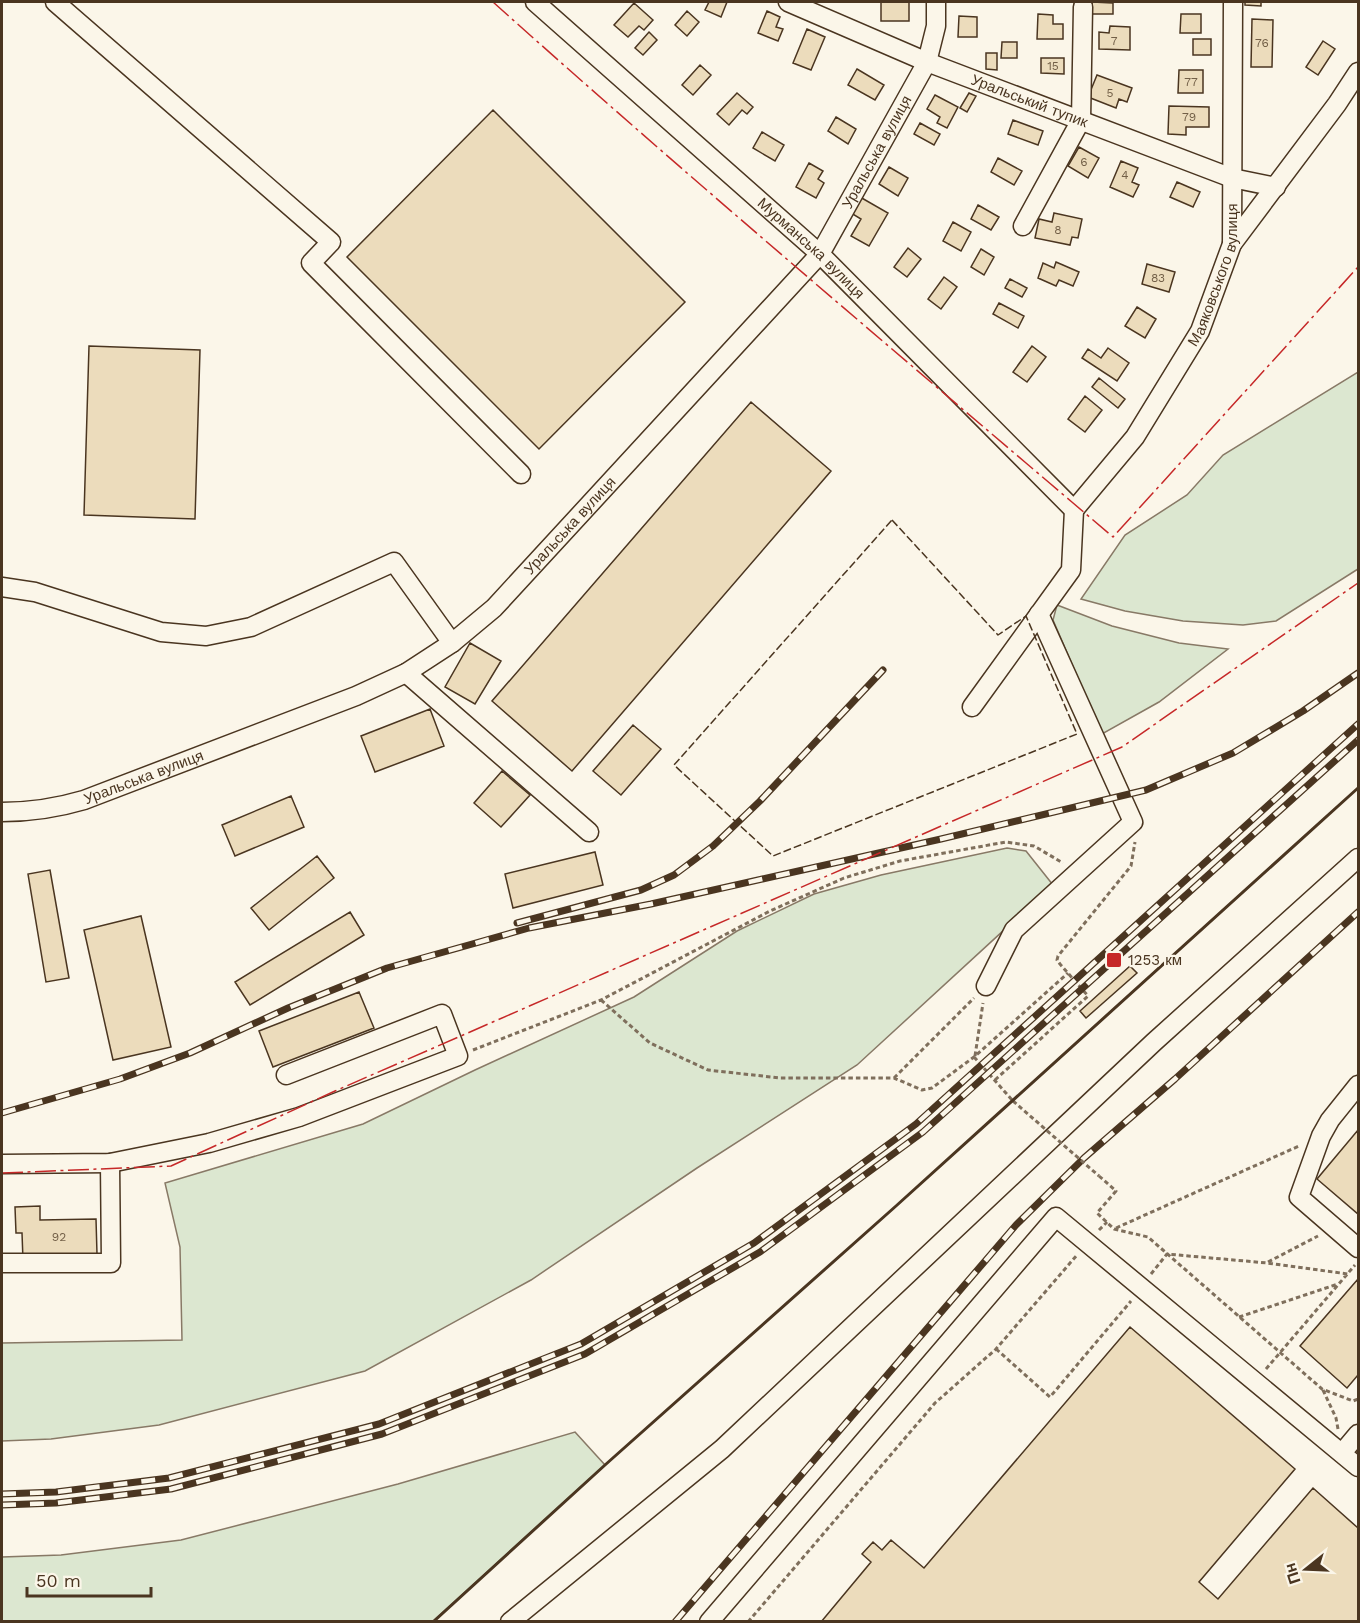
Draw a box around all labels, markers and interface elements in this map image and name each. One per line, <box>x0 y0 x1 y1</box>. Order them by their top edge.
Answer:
house number: 7 <box>1111 34 1118 48</box>
house number: 76 <box>1255 36 1269 50</box>
house number: 15 <box>1047 59 1059 73</box>
street label: Уральський тупик <box>968 71 1091 131</box>
house number: 77 <box>1184 75 1198 89</box>
house number: 5 <box>1107 86 1114 100</box>
street label: Уральська вулиця <box>838 92 916 212</box>
house number: 79 <box>1182 110 1196 124</box>
house number: 6 <box>1080 155 1088 169</box>
house number: 4 <box>1121 168 1129 182</box>
street label: Мурманська вулиця <box>754 194 868 303</box>
street label: Маяковського вулиця <box>1184 203 1241 350</box>
house number: 8 <box>1054 223 1062 237</box>
house number: 83 <box>1151 271 1165 285</box>
street label: Уральська вулиця <box>520 473 619 578</box>
street label: Уральська вулиця <box>81 746 206 808</box>
marker: 1253 км <box>1105 951 1123 969</box>
place label: 1253 км <box>1128 951 1182 969</box>
house number: 92 <box>52 1230 66 1244</box>
north arrow <box>1276 1539 1336 1599</box>
scale bar <box>27 1560 152 1598</box>
text: Пн <box>1280 1560 1305 1586</box>
text: 50 m <box>36 1570 81 1591</box>

